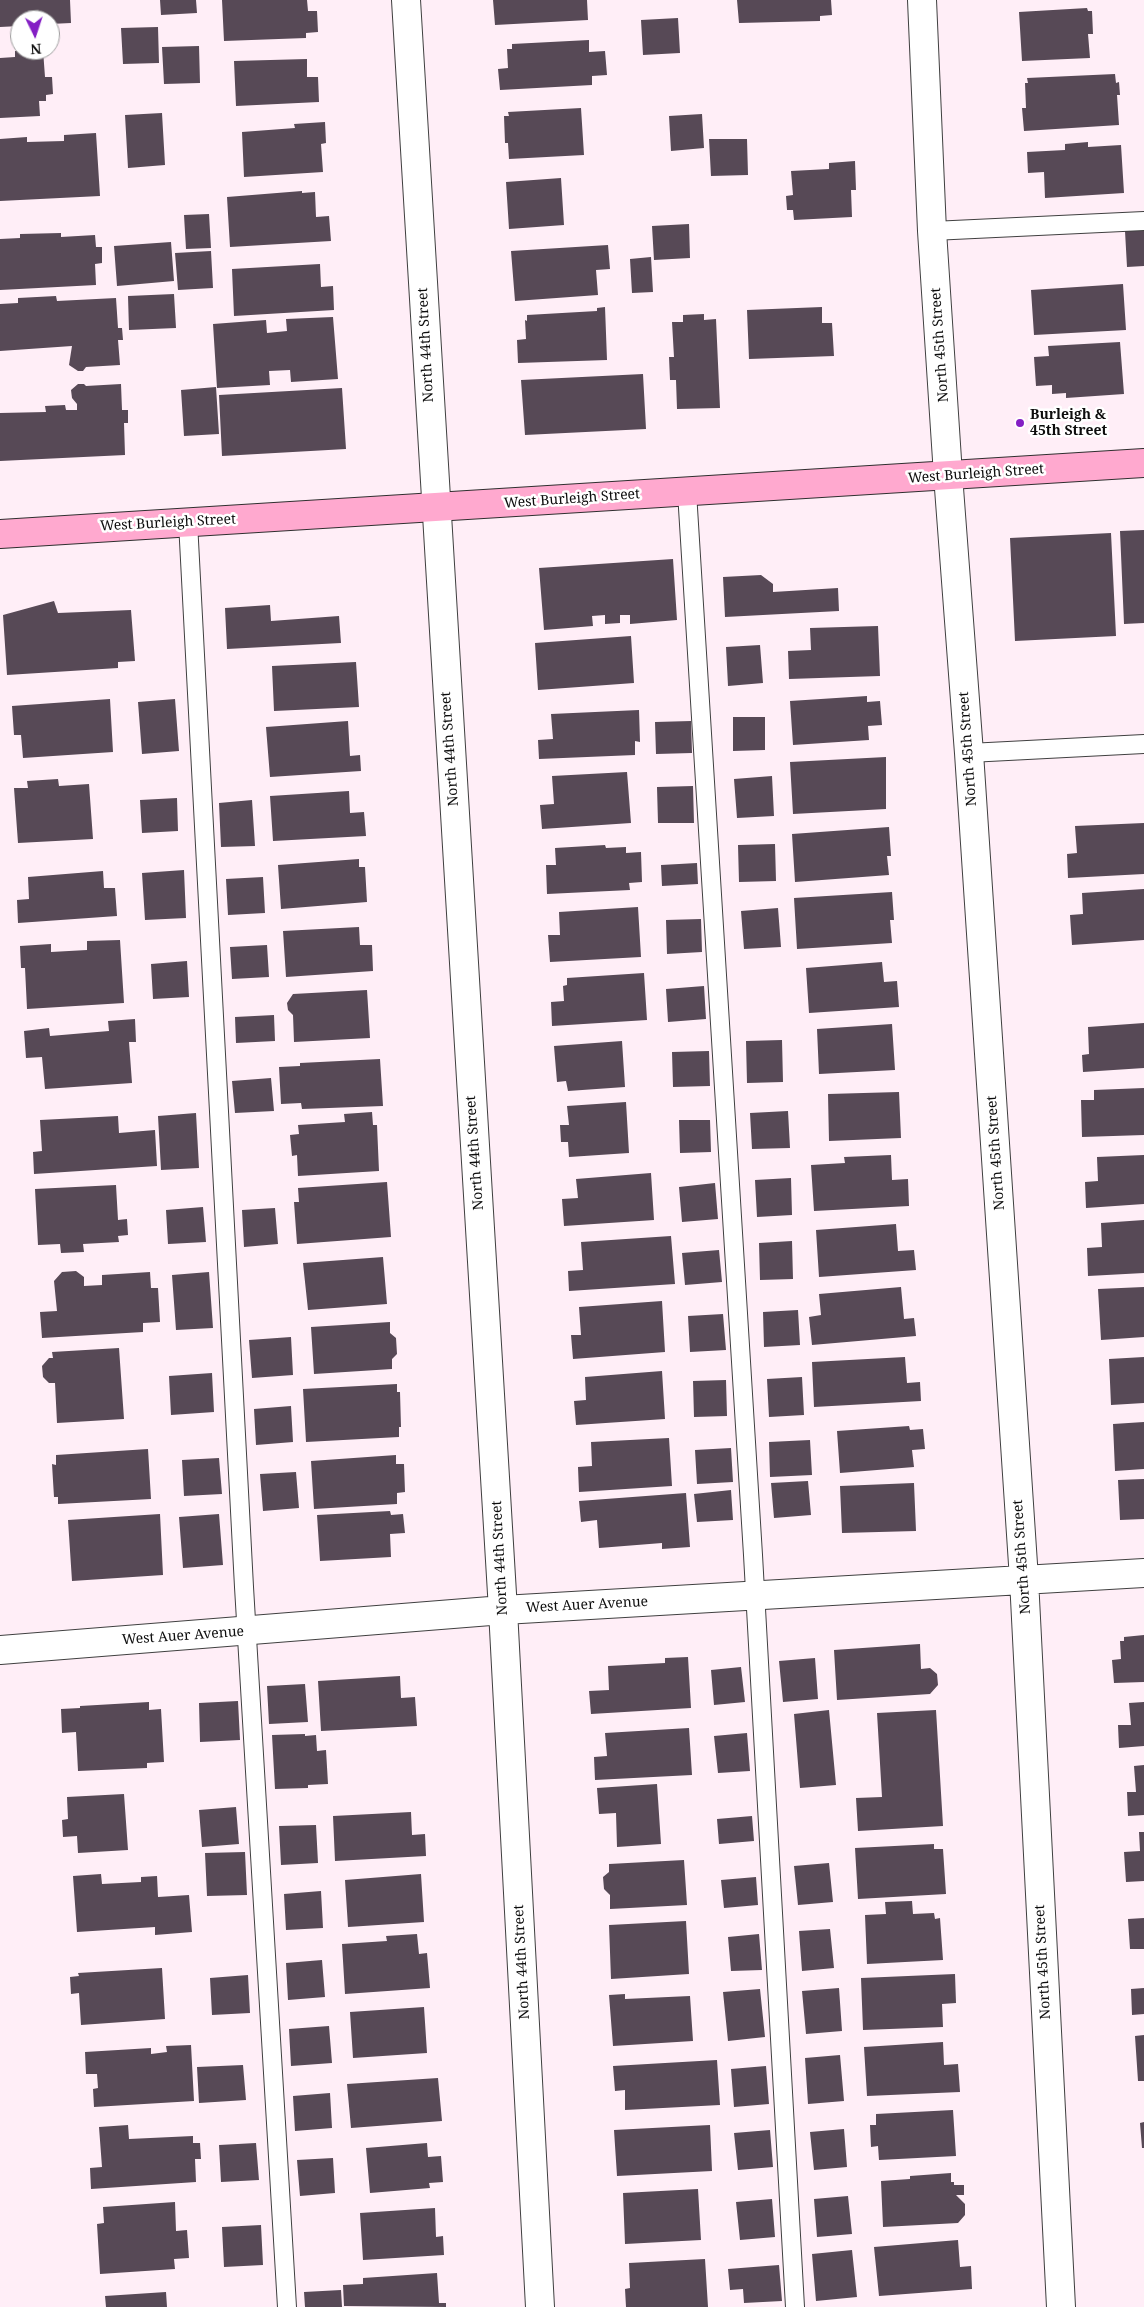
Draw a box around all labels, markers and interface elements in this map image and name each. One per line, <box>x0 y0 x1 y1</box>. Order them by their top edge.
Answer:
north arrow <box>10 10 60 60</box>
text: N <box>30 40 42 59</box>
street label: North 44th Street <box>415 287 437 403</box>
street label: North 45th Street <box>928 287 952 403</box>
place label: Burleigh & 45th Street <box>1030 407 1107 440</box>
marker: Burleigh & 45th Street <box>1014 417 1026 429</box>
street label: West Burleigh Street <box>907 461 1045 487</box>
street label: West Burleigh Street <box>503 486 641 512</box>
street label: West Burleigh Street <box>100 511 236 535</box>
street label: North 44th Street <box>438 691 462 807</box>
street label: North 45th Street <box>956 691 980 807</box>
street label: North 44th Street <box>463 1095 487 1211</box>
street label: North 45th Street <box>984 1095 1008 1211</box>
street label: North 45th Street <box>1010 1499 1034 1615</box>
street label: North 44th Street <box>489 1500 511 1616</box>
street label: West Auer Avenue <box>525 1593 649 1617</box>
street label: West Auer Avenue <box>121 1623 245 1649</box>
street label: North 44th Street <box>511 1904 533 2020</box>
street label: North 45th Street <box>1032 1904 1054 2020</box>

